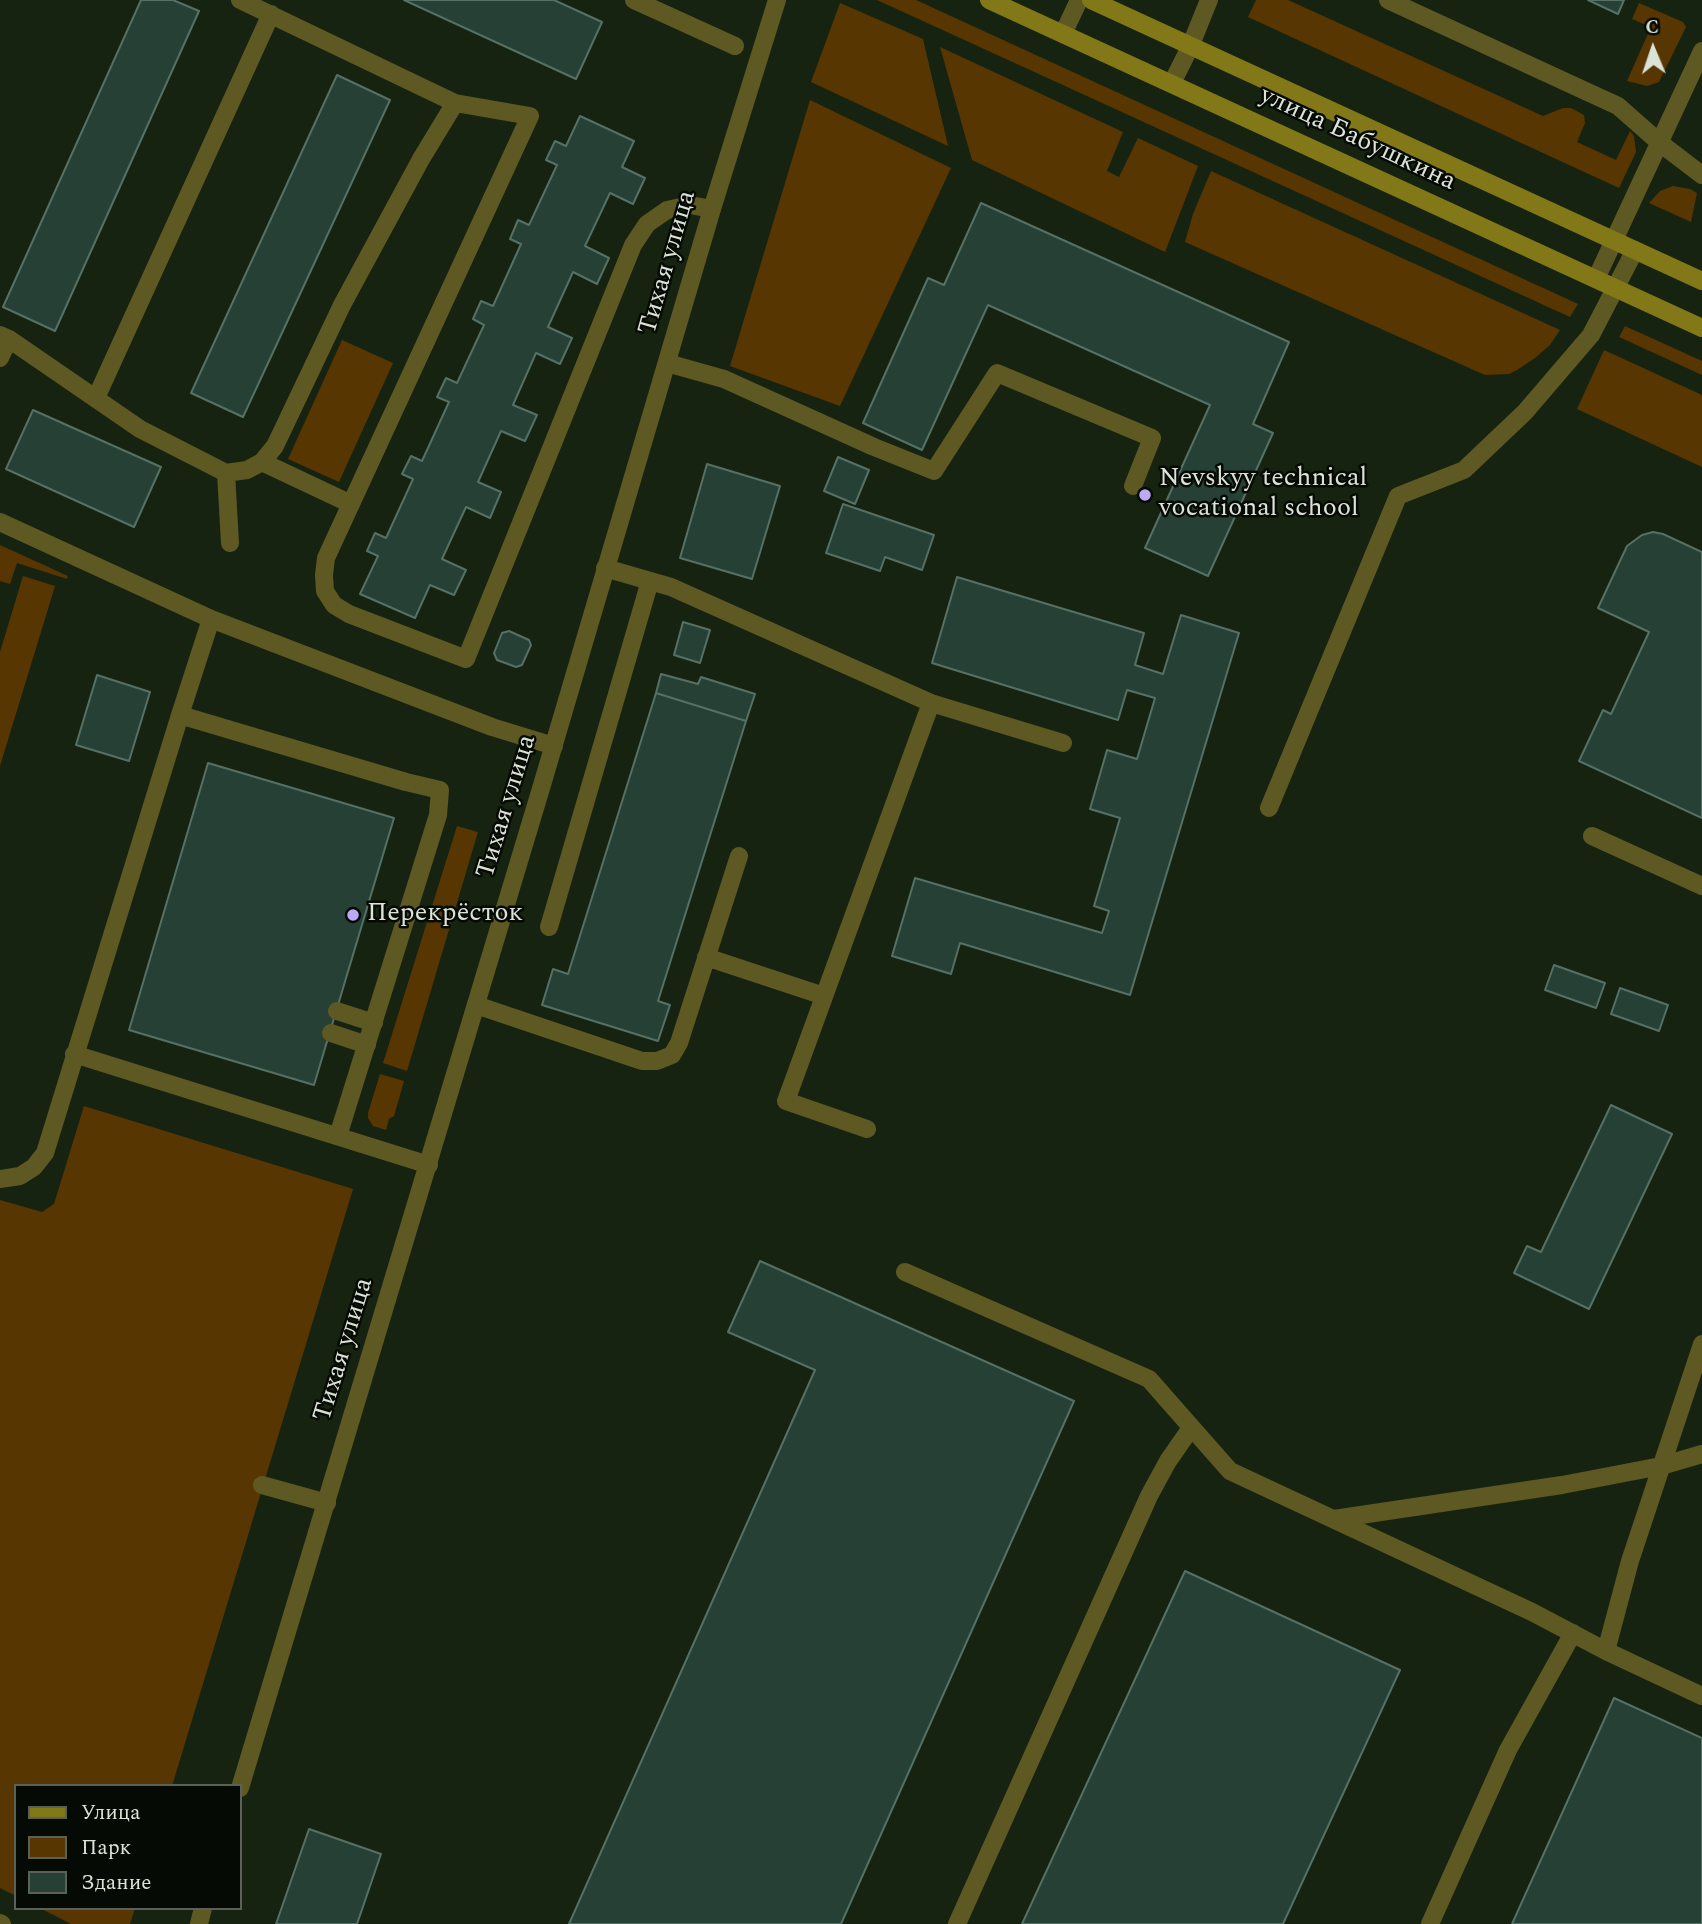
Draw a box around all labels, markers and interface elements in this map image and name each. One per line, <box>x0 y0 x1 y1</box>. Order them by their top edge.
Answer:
text: С <box>1645 13 1660 42</box>
north arrow <box>1618 14 1688 84</box>
street label: улица Бабушкина <box>1254 81 1460 199</box>
street label: Тихая улица <box>634 187 704 339</box>
place label: Nevskyy technical vocational school <box>1159 464 1367 526</box>
marker: Nevskyy technical vocational school <box>1137 487 1153 503</box>
street label: Тихая улица <box>471 731 545 883</box>
place label: Перекрёсток <box>367 899 523 931</box>
marker: Перекрёсток <box>345 907 361 923</box>
street label: Тихая улица <box>308 1274 382 1426</box>
legend <box>14 1784 242 1910</box>
text: Улица <box>81 1797 140 1829</box>
text: Парк <box>81 1832 131 1864</box>
text: Здание <box>81 1867 151 1899</box>

